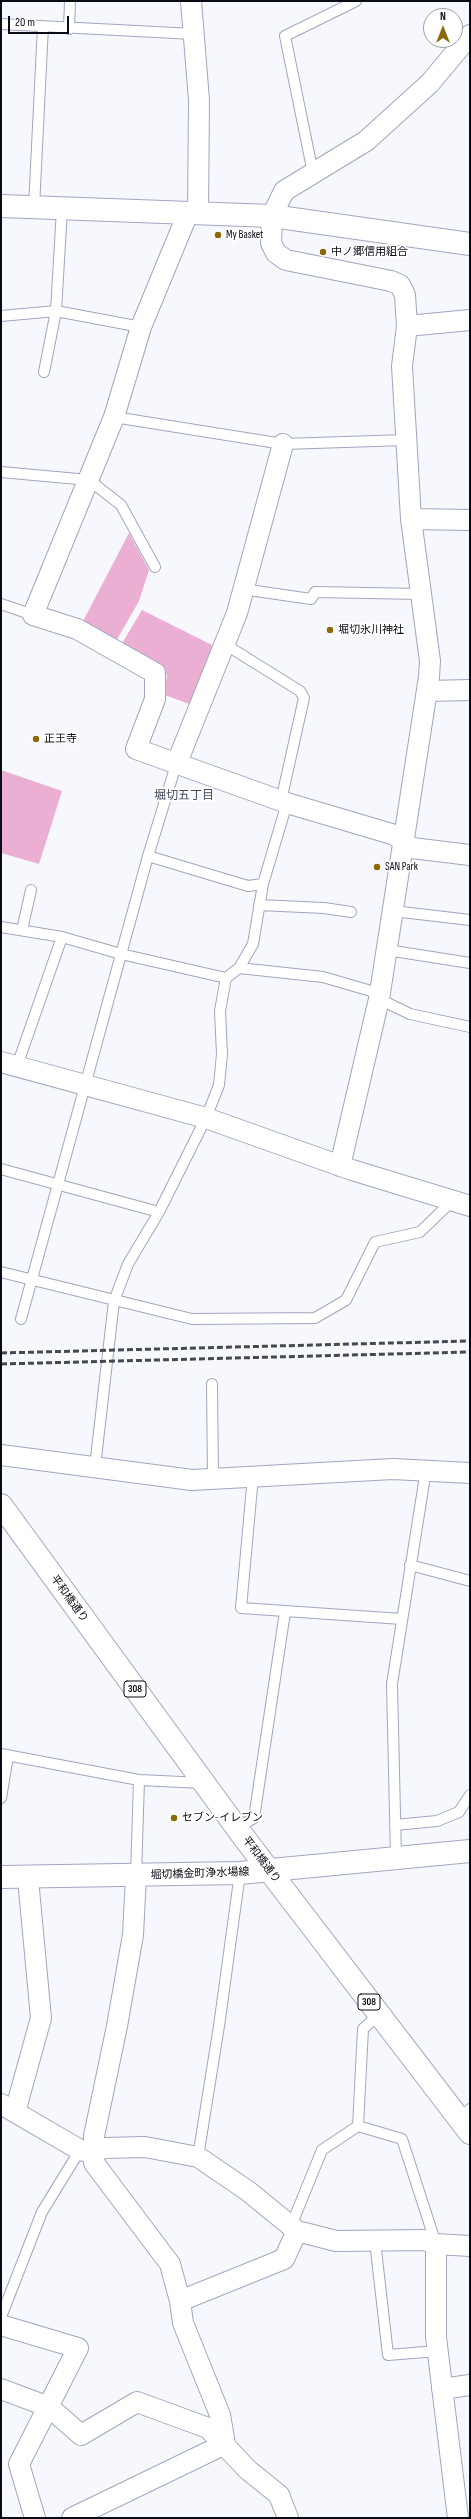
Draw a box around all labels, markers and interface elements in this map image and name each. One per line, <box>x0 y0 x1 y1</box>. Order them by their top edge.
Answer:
scale bar <box>10 8 71 34</box>
north arrow <box>423 8 463 48</box>
text: N <box>440 10 446 23</box>
text: 20 m <box>15 15 35 30</box>
place label: My Basket <box>226 228 263 242</box>
marker: My Basket <box>213 230 223 240</box>
place label: 中ノ郷信用組合 <box>331 245 408 259</box>
marker: 中ノ郷信用組合 <box>318 247 328 257</box>
place label: 堀切氷川神社 <box>338 623 404 637</box>
marker: 堀切氷川神社 <box>325 625 335 635</box>
place label: 正王寺 <box>44 732 77 746</box>
marker: 正王寺 <box>31 734 41 744</box>
district label: 堀切五丁目 <box>154 789 214 803</box>
place label: SAN Park <box>385 860 418 874</box>
marker: SAN Park <box>372 862 382 872</box>
street label: 平和橋通り <box>47 1573 91 1625</box>
road number: 308 <box>124 1681 146 1697</box>
place label: セブン-イレブン <box>182 1811 263 1825</box>
marker: セブン-イレブン <box>169 1813 179 1823</box>
street label: 平和橋通り <box>239 1834 283 1886</box>
street label: 堀切橋金町浄水場線 <box>150 1866 250 1882</box>
road number: 308 <box>358 1994 380 2010</box>

